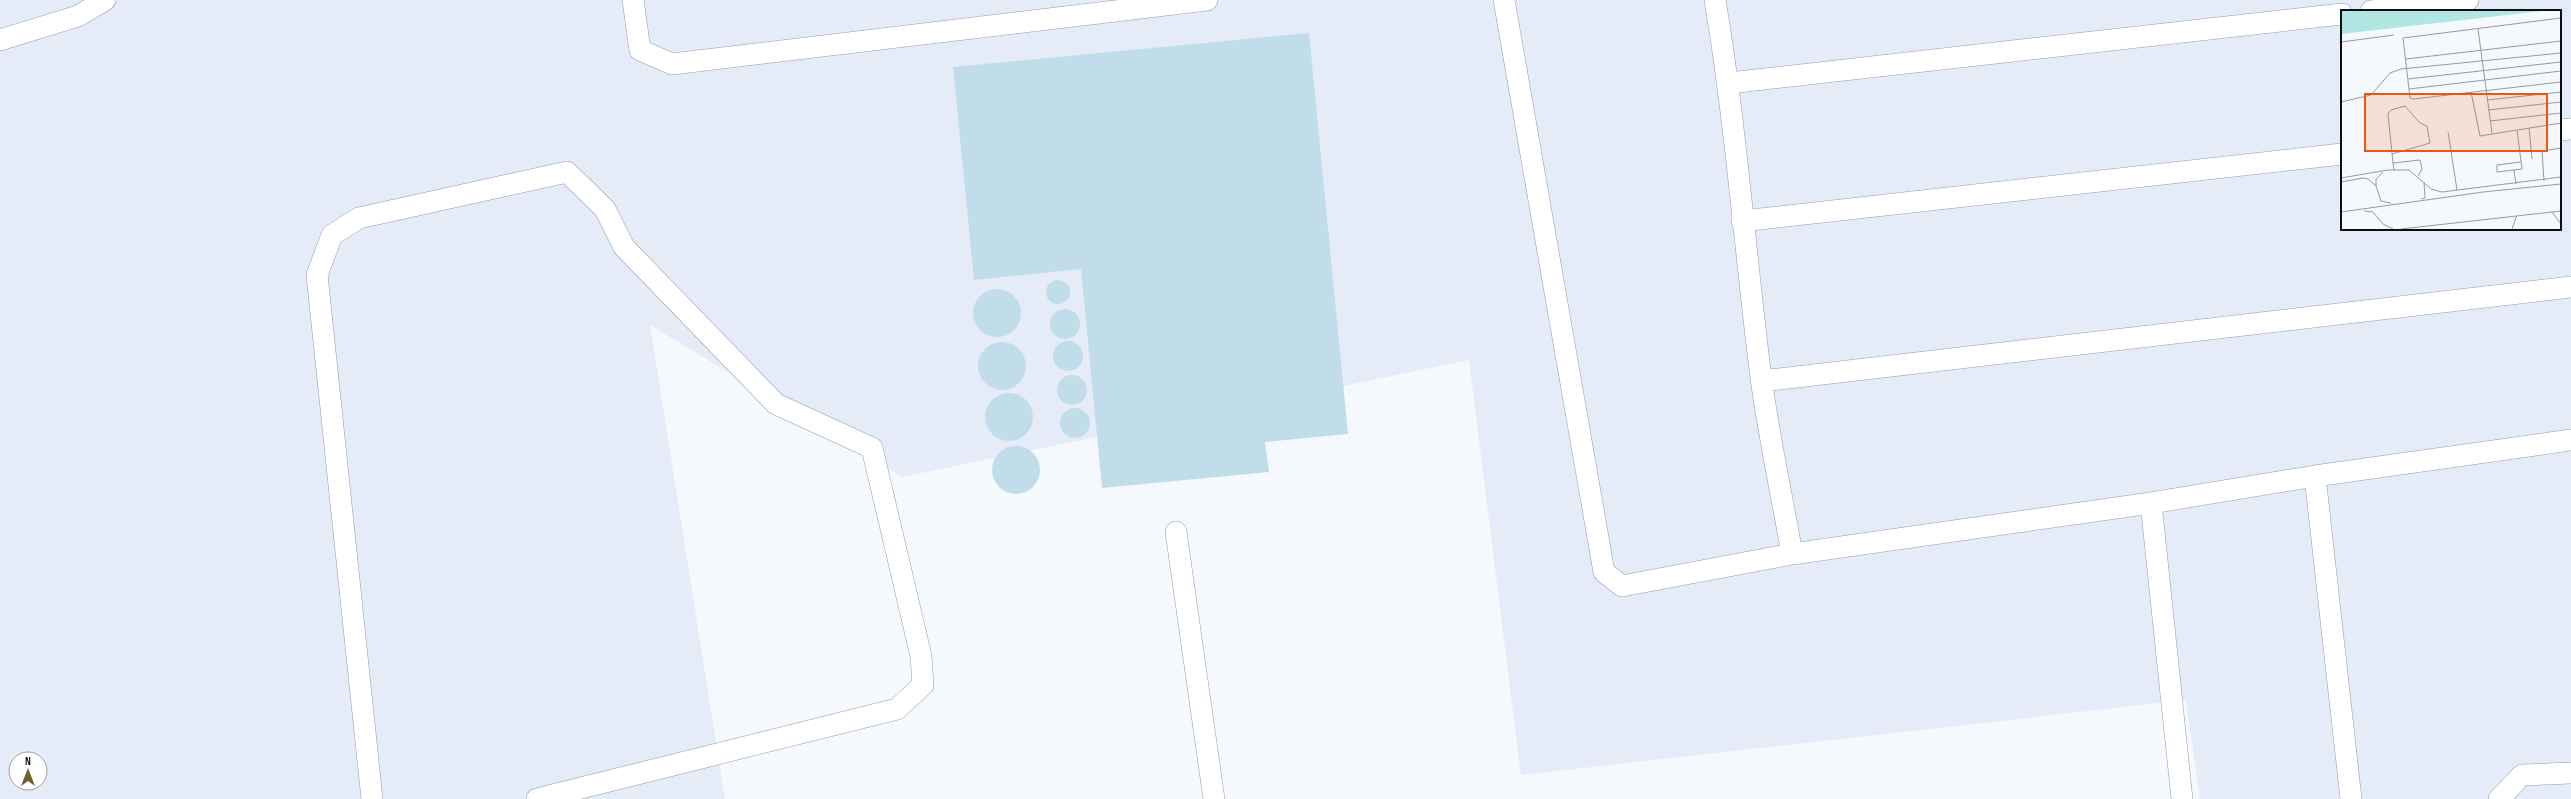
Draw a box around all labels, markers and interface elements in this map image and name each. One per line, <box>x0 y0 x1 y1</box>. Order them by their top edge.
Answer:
inset map <box>2341 10 2561 230</box>
north arrow <box>8 751 48 791</box>
text: N <box>25 755 31 768</box>

